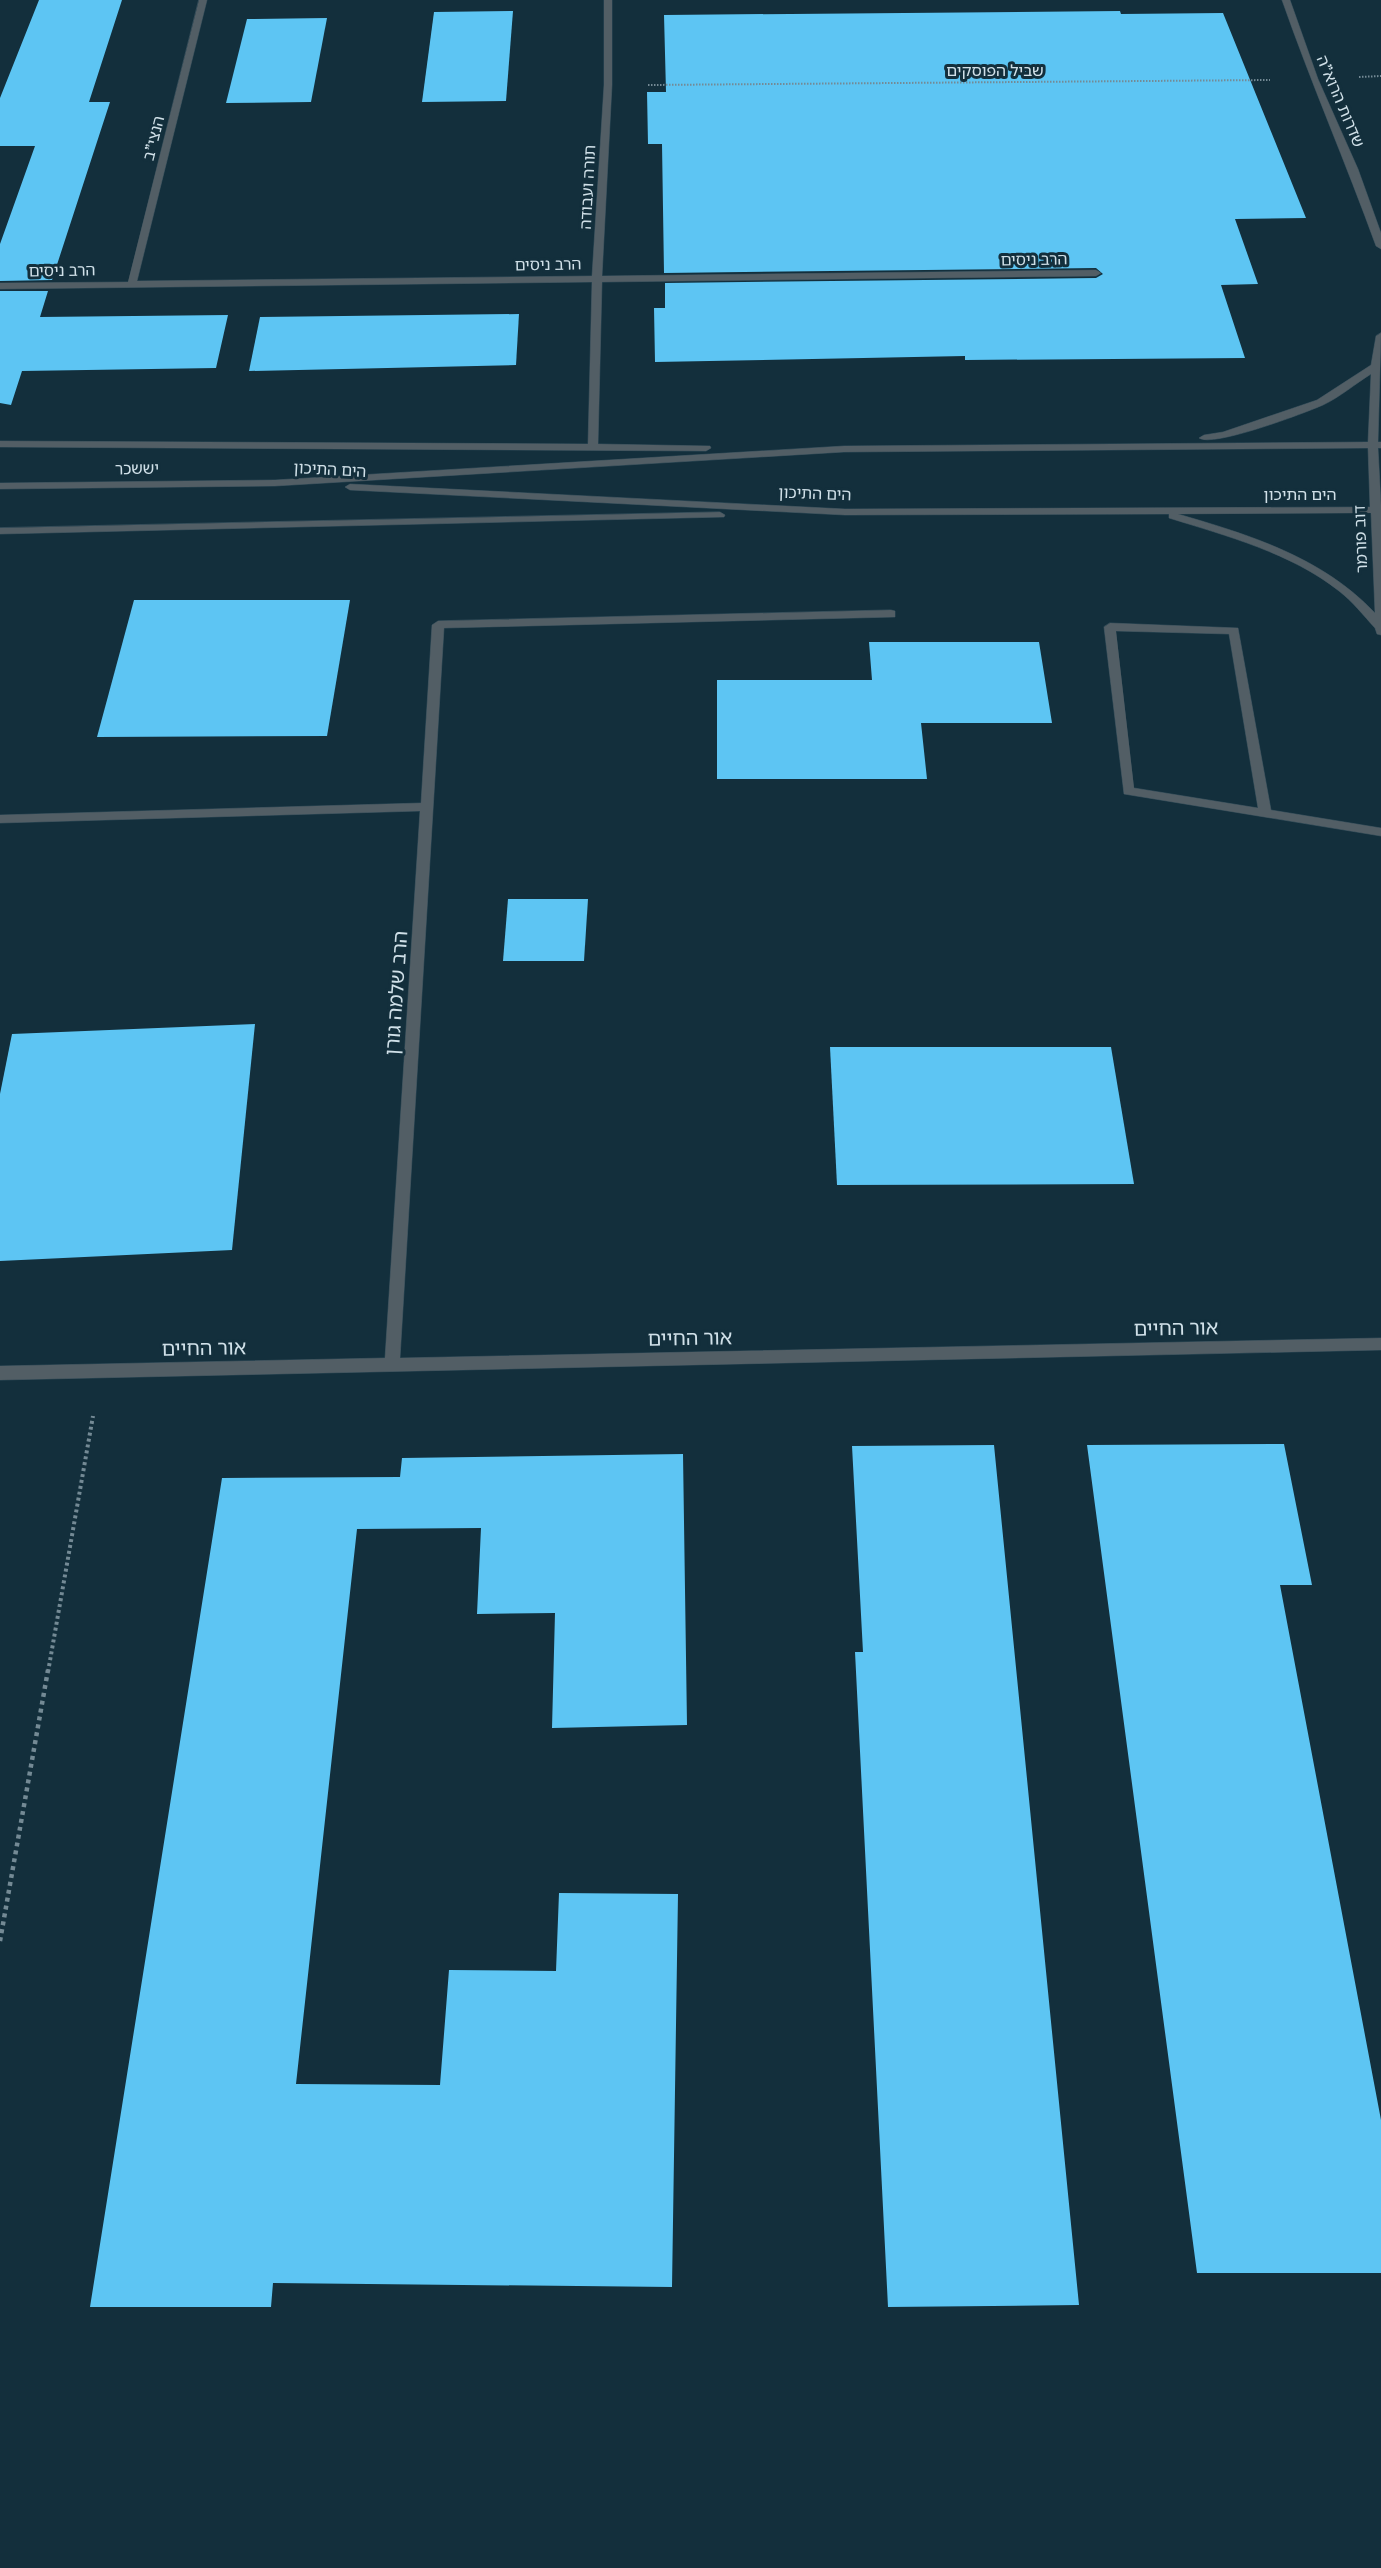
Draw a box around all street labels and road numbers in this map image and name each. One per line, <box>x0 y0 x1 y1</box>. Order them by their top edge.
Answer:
street label: שדרות הרוא"ה <box>1312 52 1369 150</box>
street label: שביל הפוסקים <box>946 60 1044 81</box>
street label: הנצי"ב <box>138 114 169 163</box>
street label: תורה ועבודה <box>575 144 600 230</box>
street label: הרב ניסים <box>1000 248 1068 271</box>
street label: הרב ניסים <box>514 253 582 276</box>
street label: הרב ניסים <box>28 259 96 282</box>
street label: הים התיכון <box>293 457 367 482</box>
street label: יששכר <box>115 458 159 479</box>
street label: הים התיכון <box>778 482 852 505</box>
street label: הים התיכון <box>1263 484 1337 505</box>
street label: דוב פורמר <box>1349 504 1372 573</box>
street label: הרב שלמה גורן <box>379 930 413 1056</box>
street label: אור החיים <box>1133 1314 1219 1342</box>
street label: אור החיים <box>647 1324 733 1352</box>
street label: אור החיים <box>161 1334 247 1362</box>

